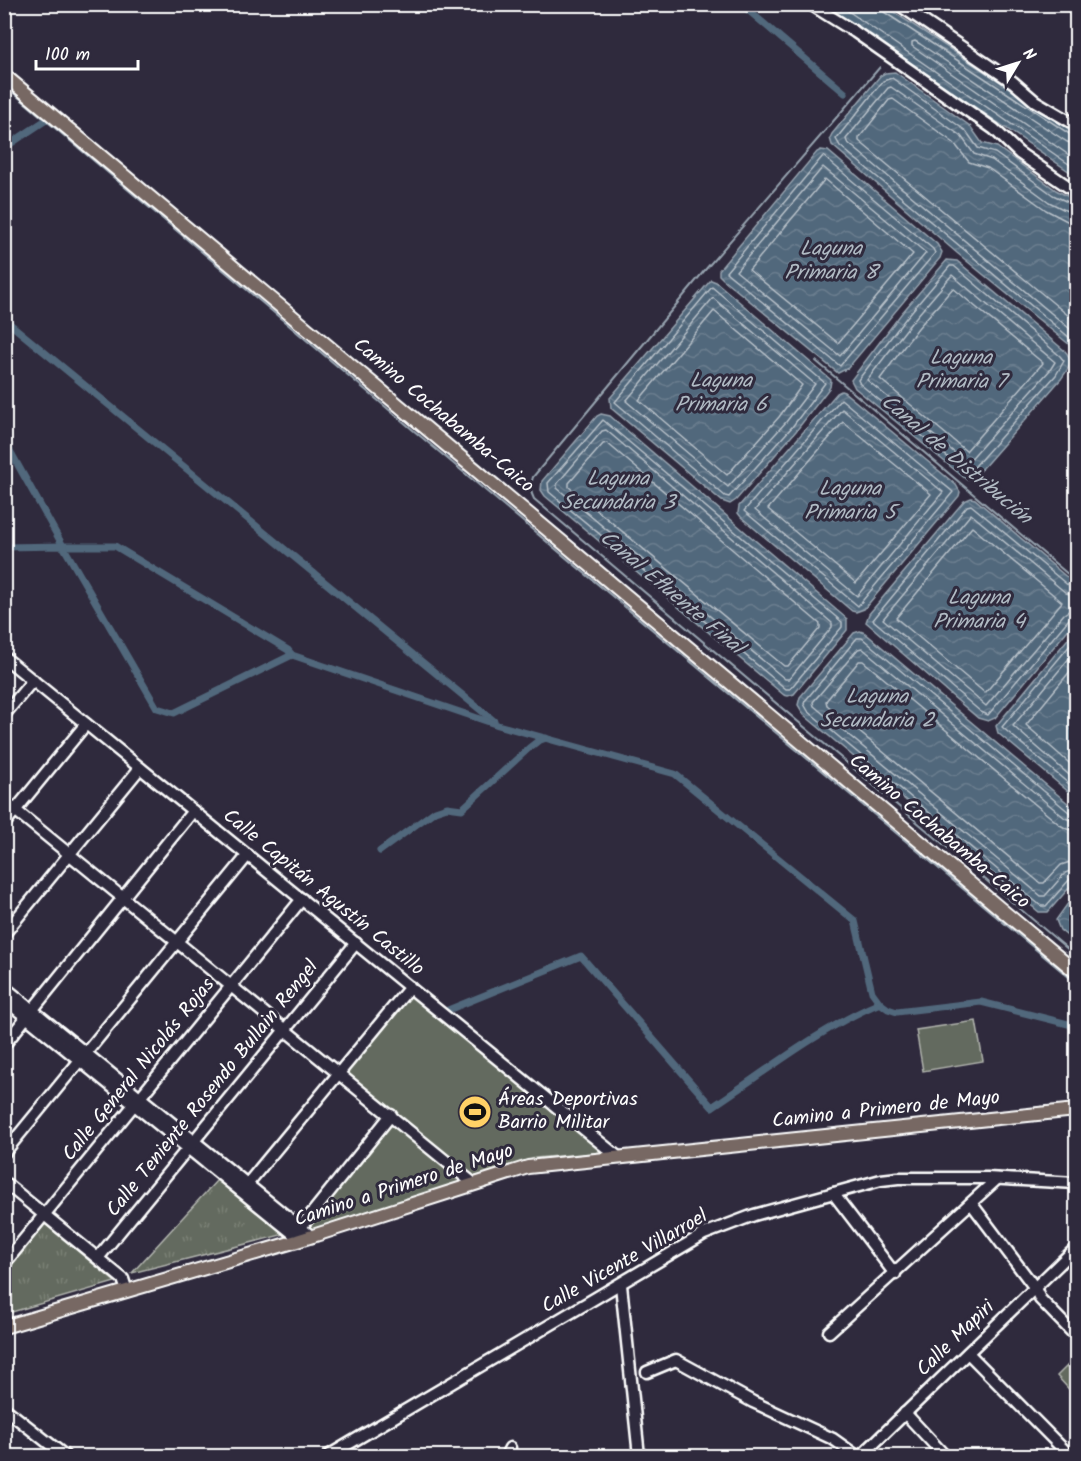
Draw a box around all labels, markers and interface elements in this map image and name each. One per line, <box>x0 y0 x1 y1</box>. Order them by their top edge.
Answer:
scale bar <box>36 33 138 71</box>
north arrow <box>988 33 1048 93</box>
text: 100 m <box>45 41 90 70</box>
text: N <box>1016 43 1042 66</box>
water label: Laguna Primaria 8 <box>785 233 882 290</box>
street label: Camino Cochabamba-Caico <box>345 330 541 502</box>
water label: Laguna Primaria 7 <box>916 342 1010 399</box>
water label: Laguna Primaria 6 <box>675 365 769 422</box>
water label: Canal de Distribución <box>873 387 1040 535</box>
water label: Laguna Secundaria 3 <box>561 463 678 520</box>
water label: Laguna Primaria 5 <box>804 473 901 530</box>
water label: Canal Efluente Final <box>592 523 753 666</box>
water label: Laguna Primaria 4 <box>933 582 1027 639</box>
water label: Laguna Secundaria 2 <box>820 681 936 738</box>
street label: Camino Cochabamba-Caico <box>841 746 1037 918</box>
street label: Calle Capitán Agustín Castillo <box>215 801 431 985</box>
street label: Calle Teniente Rosendo Bullain Rengel <box>99 953 327 1225</box>
street label: Calle General Nicolás Rojas <box>55 971 224 1169</box>
street label: Camino a Primero de Mayo <box>771 1082 1001 1138</box>
place label: Áreas Deportivas Barrio Militar <box>498 1084 638 1139</box>
sports icon: Áreas Deportivas Barrio Militar <box>457 1094 493 1130</box>
street label: Camino a Primero de Mayo <box>290 1135 518 1237</box>
street label: Calle Vicente Villarroel <box>536 1201 714 1323</box>
street label: Calle Mapiri <box>909 1292 1004 1385</box>

